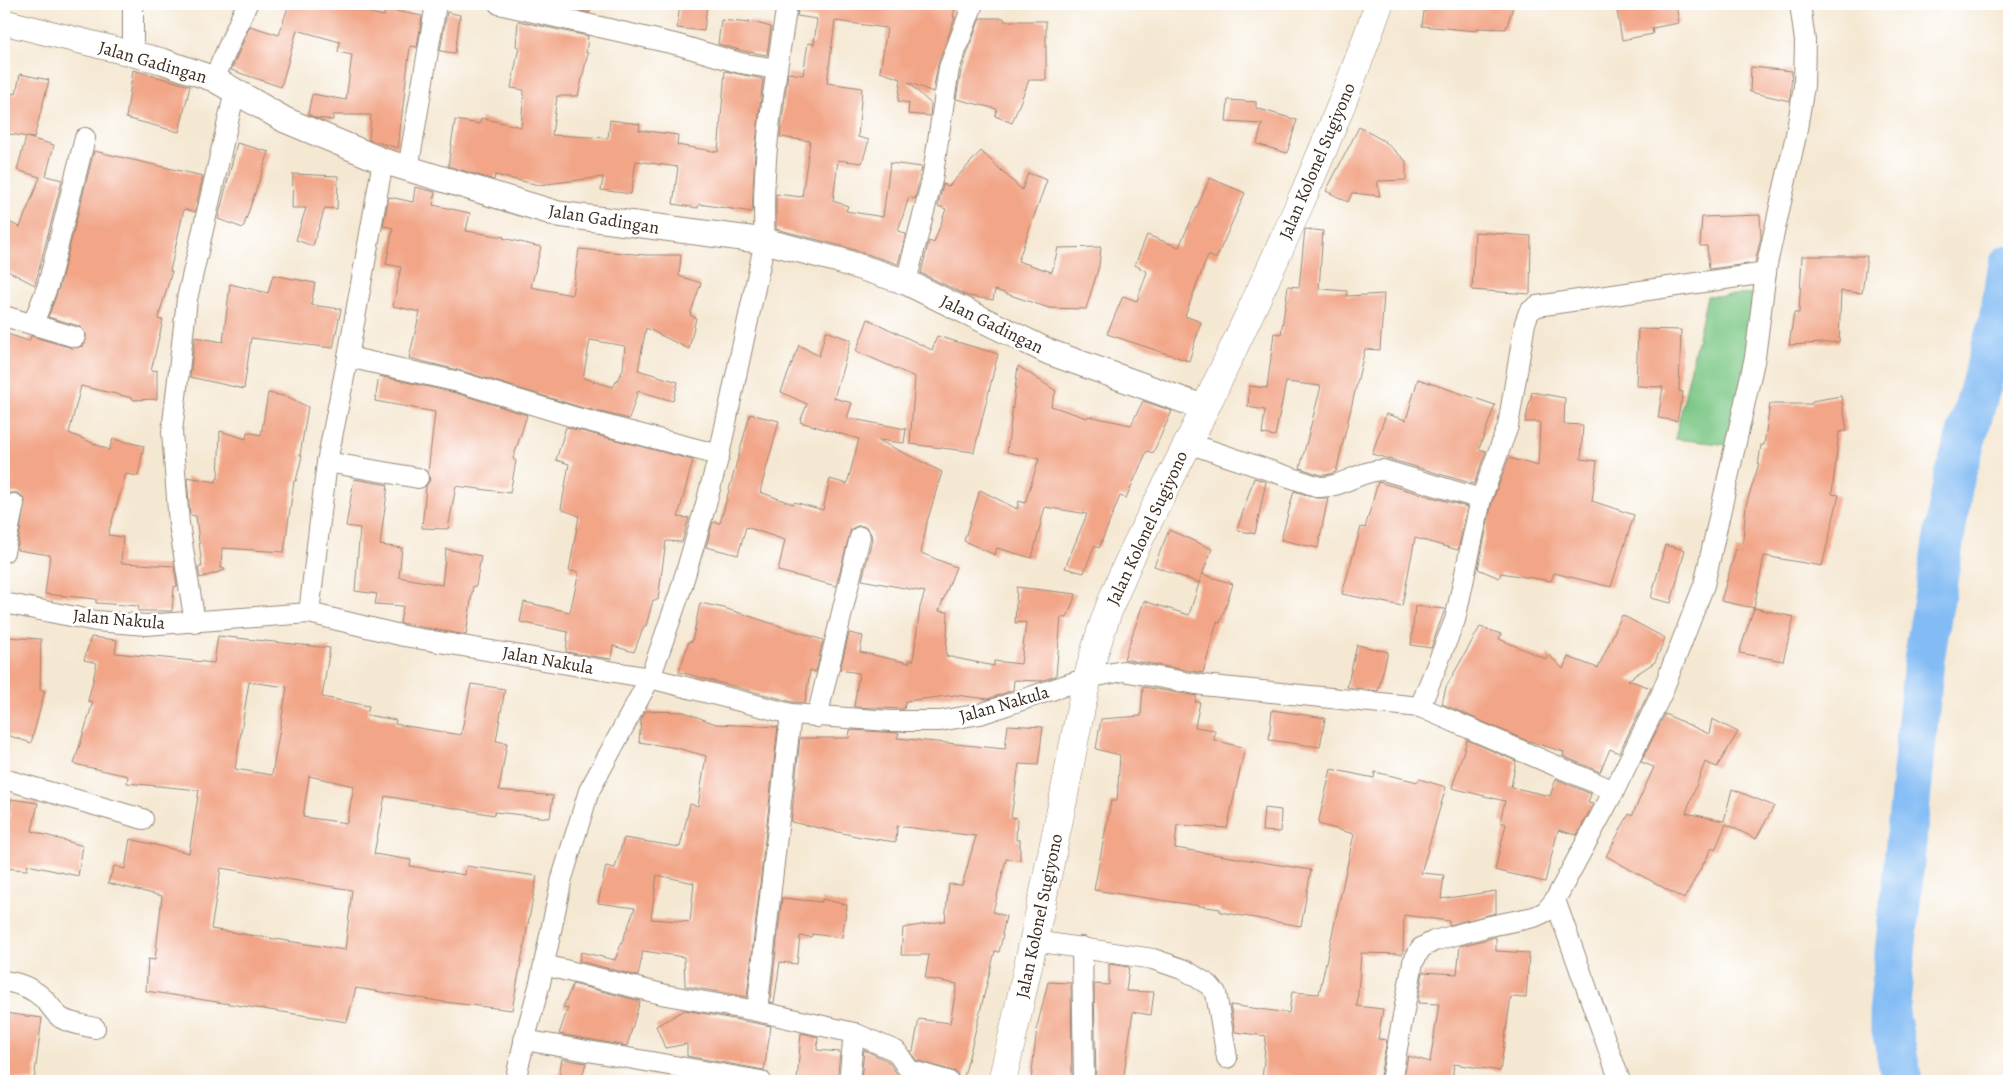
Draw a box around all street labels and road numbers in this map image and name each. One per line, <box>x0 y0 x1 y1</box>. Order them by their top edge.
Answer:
street label: Jalan Gadingan <box>96 35 210 89</box>
street label: Jalan Kolonel Sugiyono <box>1273 79 1361 243</box>
street label: Jalan Gadingan <box>547 198 661 240</box>
street label: Jalan Gadingan <box>936 289 1048 359</box>
street label: Jalan Kolonel Sugiyono <box>1101 447 1193 609</box>
street label: Jalan Nakula <box>72 603 167 635</box>
street label: Jalan Nakula <box>500 640 596 680</box>
street label: Jalan Nakula <box>956 680 1052 728</box>
street label: Jalan Kolonel Sugiyono <box>1010 831 1068 1001</box>

